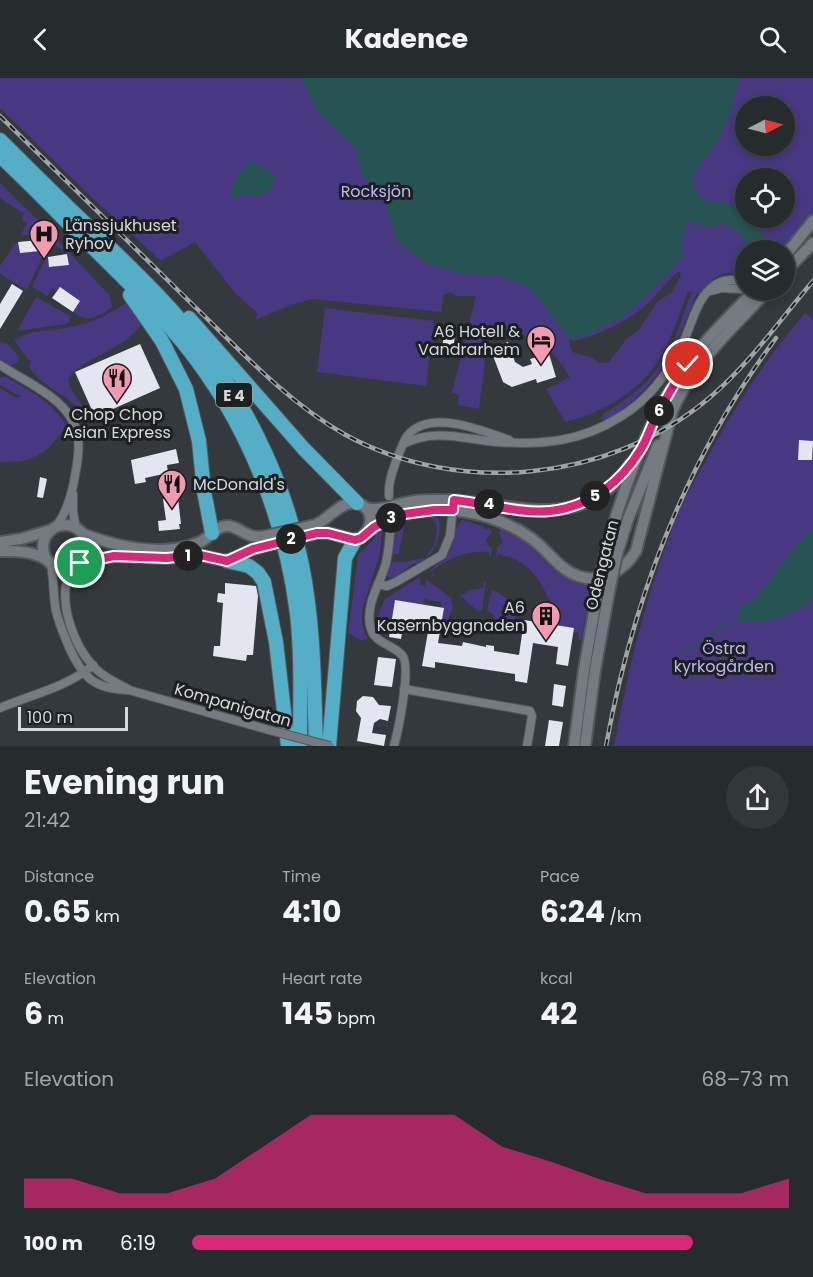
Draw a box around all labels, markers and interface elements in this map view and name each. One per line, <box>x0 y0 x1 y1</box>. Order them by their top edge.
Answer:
text: Kadence <box>345 20 468 57</box>
icon: back <box>24 23 57 56</box>
icon: search <box>756 23 789 56</box>
north arrow <box>735 96 795 156</box>
map controls <box>735 96 795 300</box>
button: locate <box>735 168 795 228</box>
park label: Rocksjön <box>341 180 411 203</box>
place label: Länssjukhuset Ryhov <box>65 214 177 255</box>
hospital icon: Länssjukhuset Ryhov <box>28 218 60 260</box>
button: layers <box>735 240 795 300</box>
place label: A6 Hotell & Vandrarhem <box>418 320 520 361</box>
hotel icon: A6 Hotell & Vandrarhem <box>525 324 557 366</box>
pin <box>662 338 713 389</box>
icon: check <box>671 347 704 380</box>
restaurant icon: Chop Chop Asian Express <box>101 362 133 404</box>
road number: E 4 <box>216 383 252 407</box>
pin: 6 <box>644 396 674 426</box>
text: 6 <box>654 399 664 422</box>
place label: Chop Chop Asian Express <box>63 403 171 444</box>
restaurant icon: McDonald's <box>156 468 188 510</box>
place label: McDonald's <box>193 473 285 496</box>
pin: 5 <box>580 481 610 511</box>
text: 5 <box>590 484 600 507</box>
pin: 4 <box>474 489 504 519</box>
text: 4 <box>484 492 494 515</box>
pin: 3 <box>376 503 406 533</box>
text: 3 <box>386 506 396 529</box>
street label: Odengatan <box>580 518 624 612</box>
pin: 2 <box>276 524 306 554</box>
text: 2 <box>286 527 296 550</box>
pin <box>54 537 105 588</box>
pin: 1 <box>173 541 203 571</box>
text: 1 <box>185 544 191 567</box>
icon: arrive <box>63 546 96 579</box>
place label: A6 Kasernbyggnaden <box>377 596 525 637</box>
building icon: A6 Kasernbyggnaden <box>530 600 562 642</box>
park label: Östra kyrkogården <box>674 637 774 678</box>
street label: Kompanigatan <box>172 677 294 733</box>
scale bar <box>18 704 128 732</box>
text: 100 m <box>27 706 73 729</box>
text: Evening run <box>24 759 225 806</box>
button: share <box>726 766 789 829</box>
text: 21:42 <box>24 806 70 834</box>
text: Distance <box>24 865 94 888</box>
text: Time <box>282 865 321 888</box>
text: Pace <box>540 865 580 888</box>
text: 0.65 <box>24 890 91 933</box>
text: 4:10 <box>282 890 342 933</box>
text: 6:24 <box>540 890 605 933</box>
text: km <box>91 905 120 928</box>
text: /km <box>605 905 642 928</box>
text: Elevation <box>24 967 96 990</box>
text: Heart rate <box>282 967 362 990</box>
text: kcal <box>540 967 573 990</box>
text: 6 <box>24 992 43 1035</box>
text: 145 <box>282 992 333 1035</box>
text: 42 <box>540 992 577 1035</box>
text: m <box>43 1007 64 1030</box>
text: bpm <box>333 1007 375 1030</box>
text: Elevation <box>24 1065 114 1093</box>
text: 68–73 m <box>702 1065 789 1093</box>
text: 100 m <box>24 1229 83 1257</box>
text: 6:19 <box>120 1229 156 1257</box>

